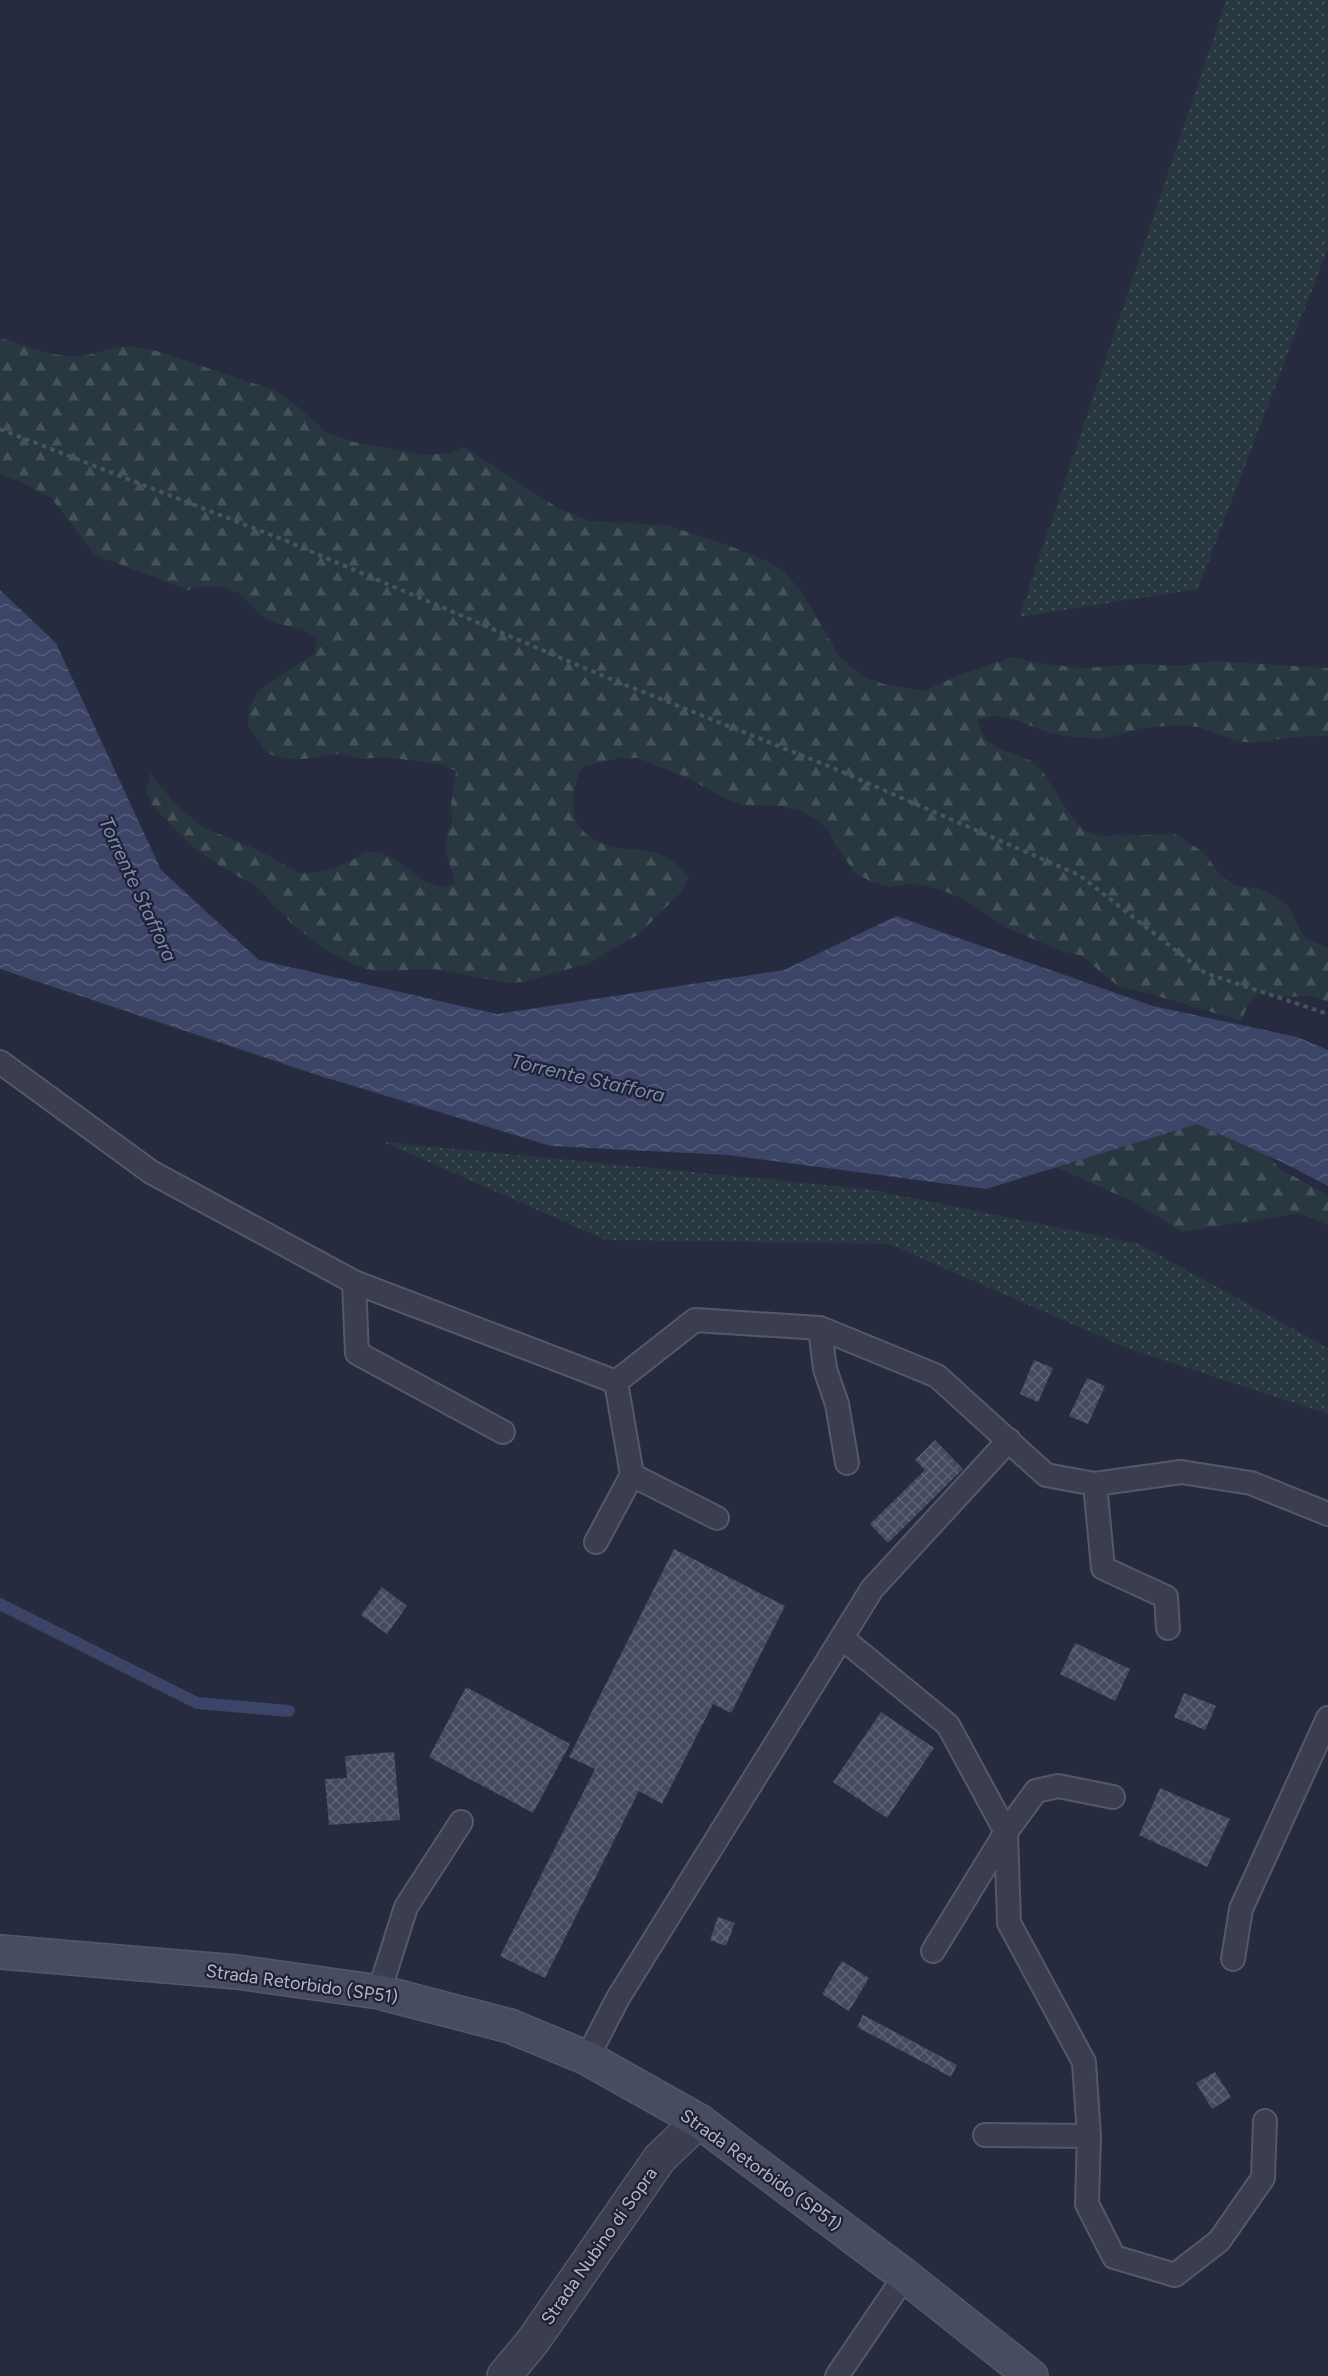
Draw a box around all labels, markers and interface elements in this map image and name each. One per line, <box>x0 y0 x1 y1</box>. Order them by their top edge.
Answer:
water label: Torrente Staffora <box>94 813 182 966</box>
water label: Torrente Staffora <box>509 1049 668 1107</box>
street label: Strada Retorbido (SP51) <box>205 1960 399 2008</box>
street label: Strada Retorbido (SP51) <box>676 2104 846 2236</box>
street label: Strada Nubino di Sopra <box>536 2163 662 2329</box>

